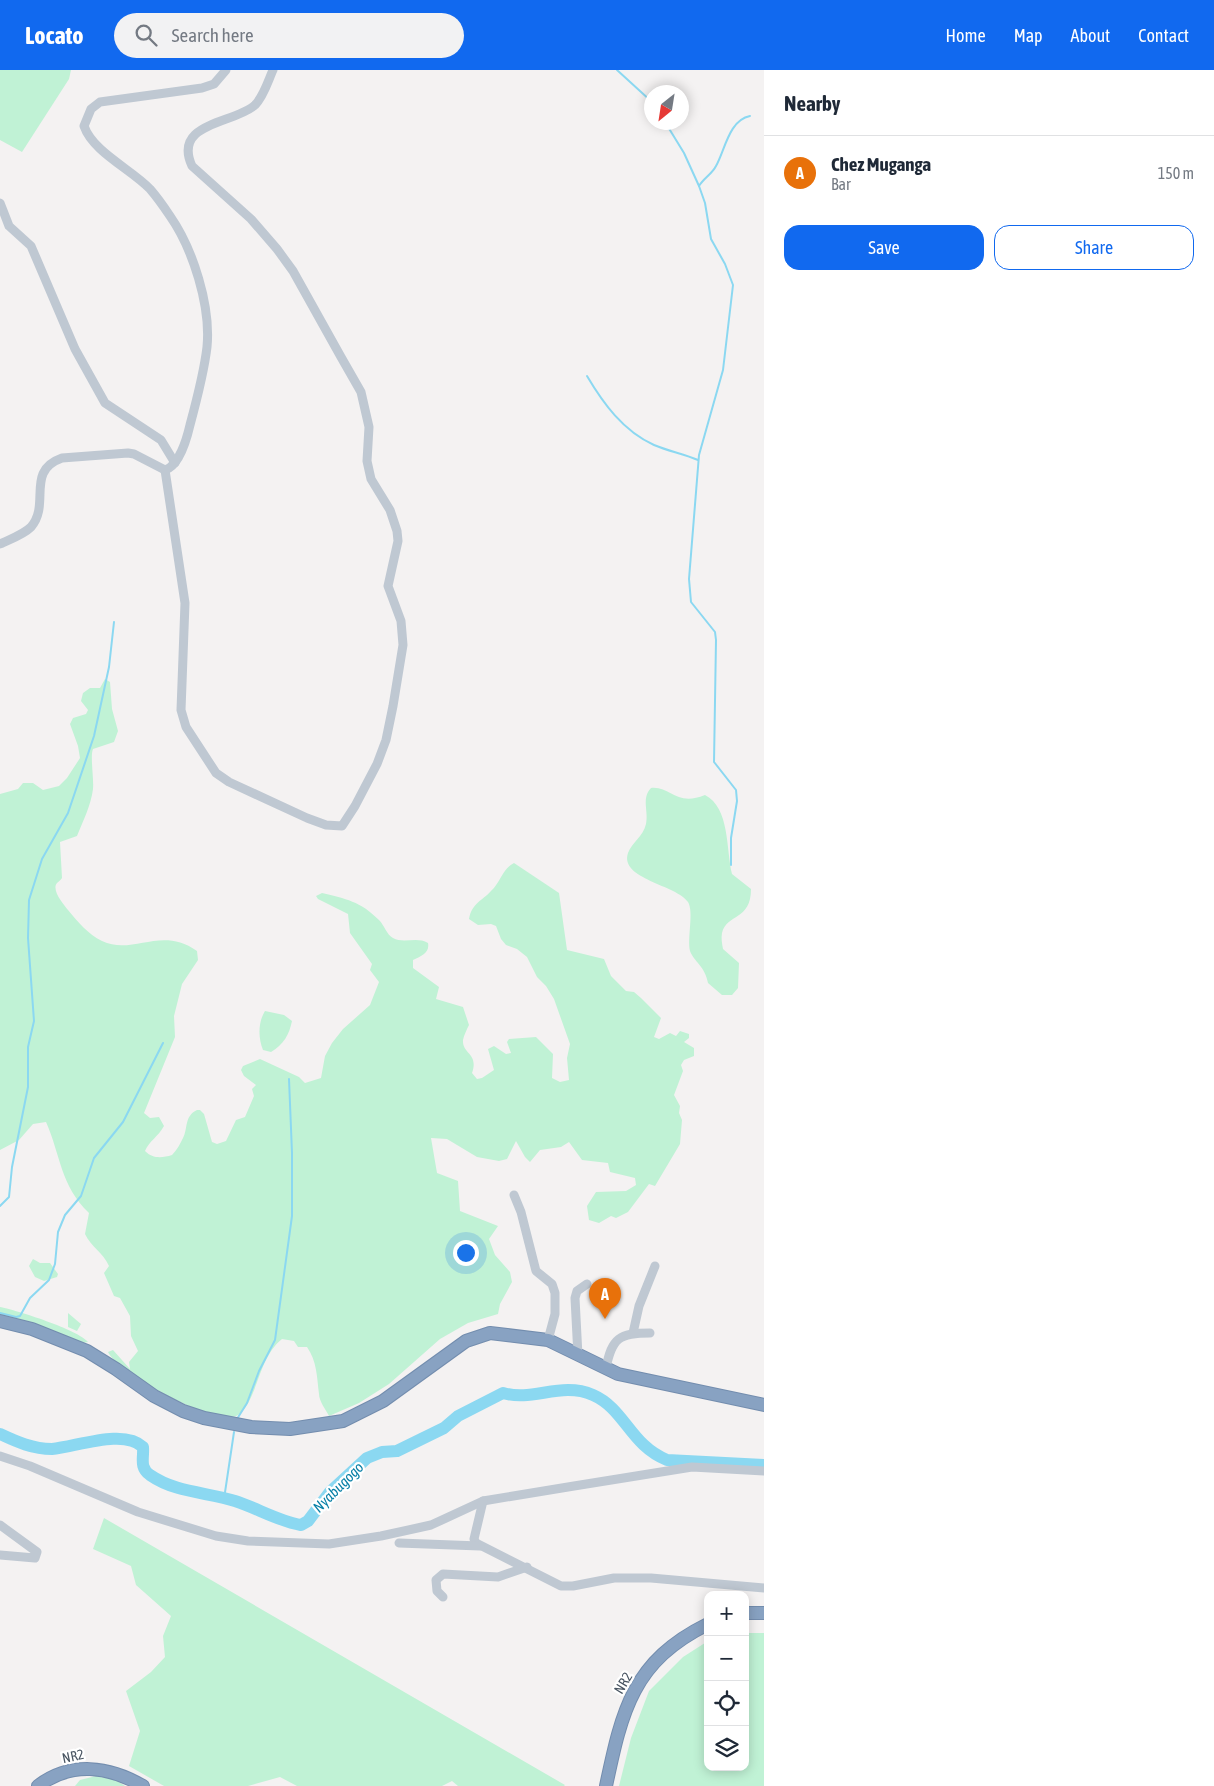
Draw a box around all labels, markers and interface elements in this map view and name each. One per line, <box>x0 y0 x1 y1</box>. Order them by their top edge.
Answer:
search box <box>114 13 464 58</box>
icon: search <box>132 21 160 49</box>
text: Locato <box>25 22 84 49</box>
text: Search here <box>172 24 254 46</box>
text: Home <box>946 25 986 46</box>
text: Map <box>1014 25 1043 46</box>
text: About <box>1071 25 1110 46</box>
text: Contact <box>1138 25 1189 46</box>
north arrow <box>644 85 689 130</box>
text: Nearby <box>784 91 840 115</box>
text: Chez Muganga <box>831 153 931 175</box>
text: A <box>796 164 804 182</box>
text: 150 m <box>1158 164 1194 182</box>
text: Bar <box>831 175 851 193</box>
button: Save <box>784 225 984 270</box>
button: Share <box>994 225 1194 270</box>
your location <box>453 1240 479 1266</box>
pin: A <box>589 1278 621 1319</box>
water label: Nyabugogo <box>309 1458 367 1516</box>
map controls <box>704 1591 749 1771</box>
button: + <box>704 1591 749 1636</box>
button: − <box>704 1636 749 1681</box>
street label: NR2 <box>611 1670 635 1696</box>
button: locate <box>704 1681 749 1726</box>
button: layers <box>704 1726 749 1771</box>
street label: NR2 <box>61 1746 85 1766</box>

